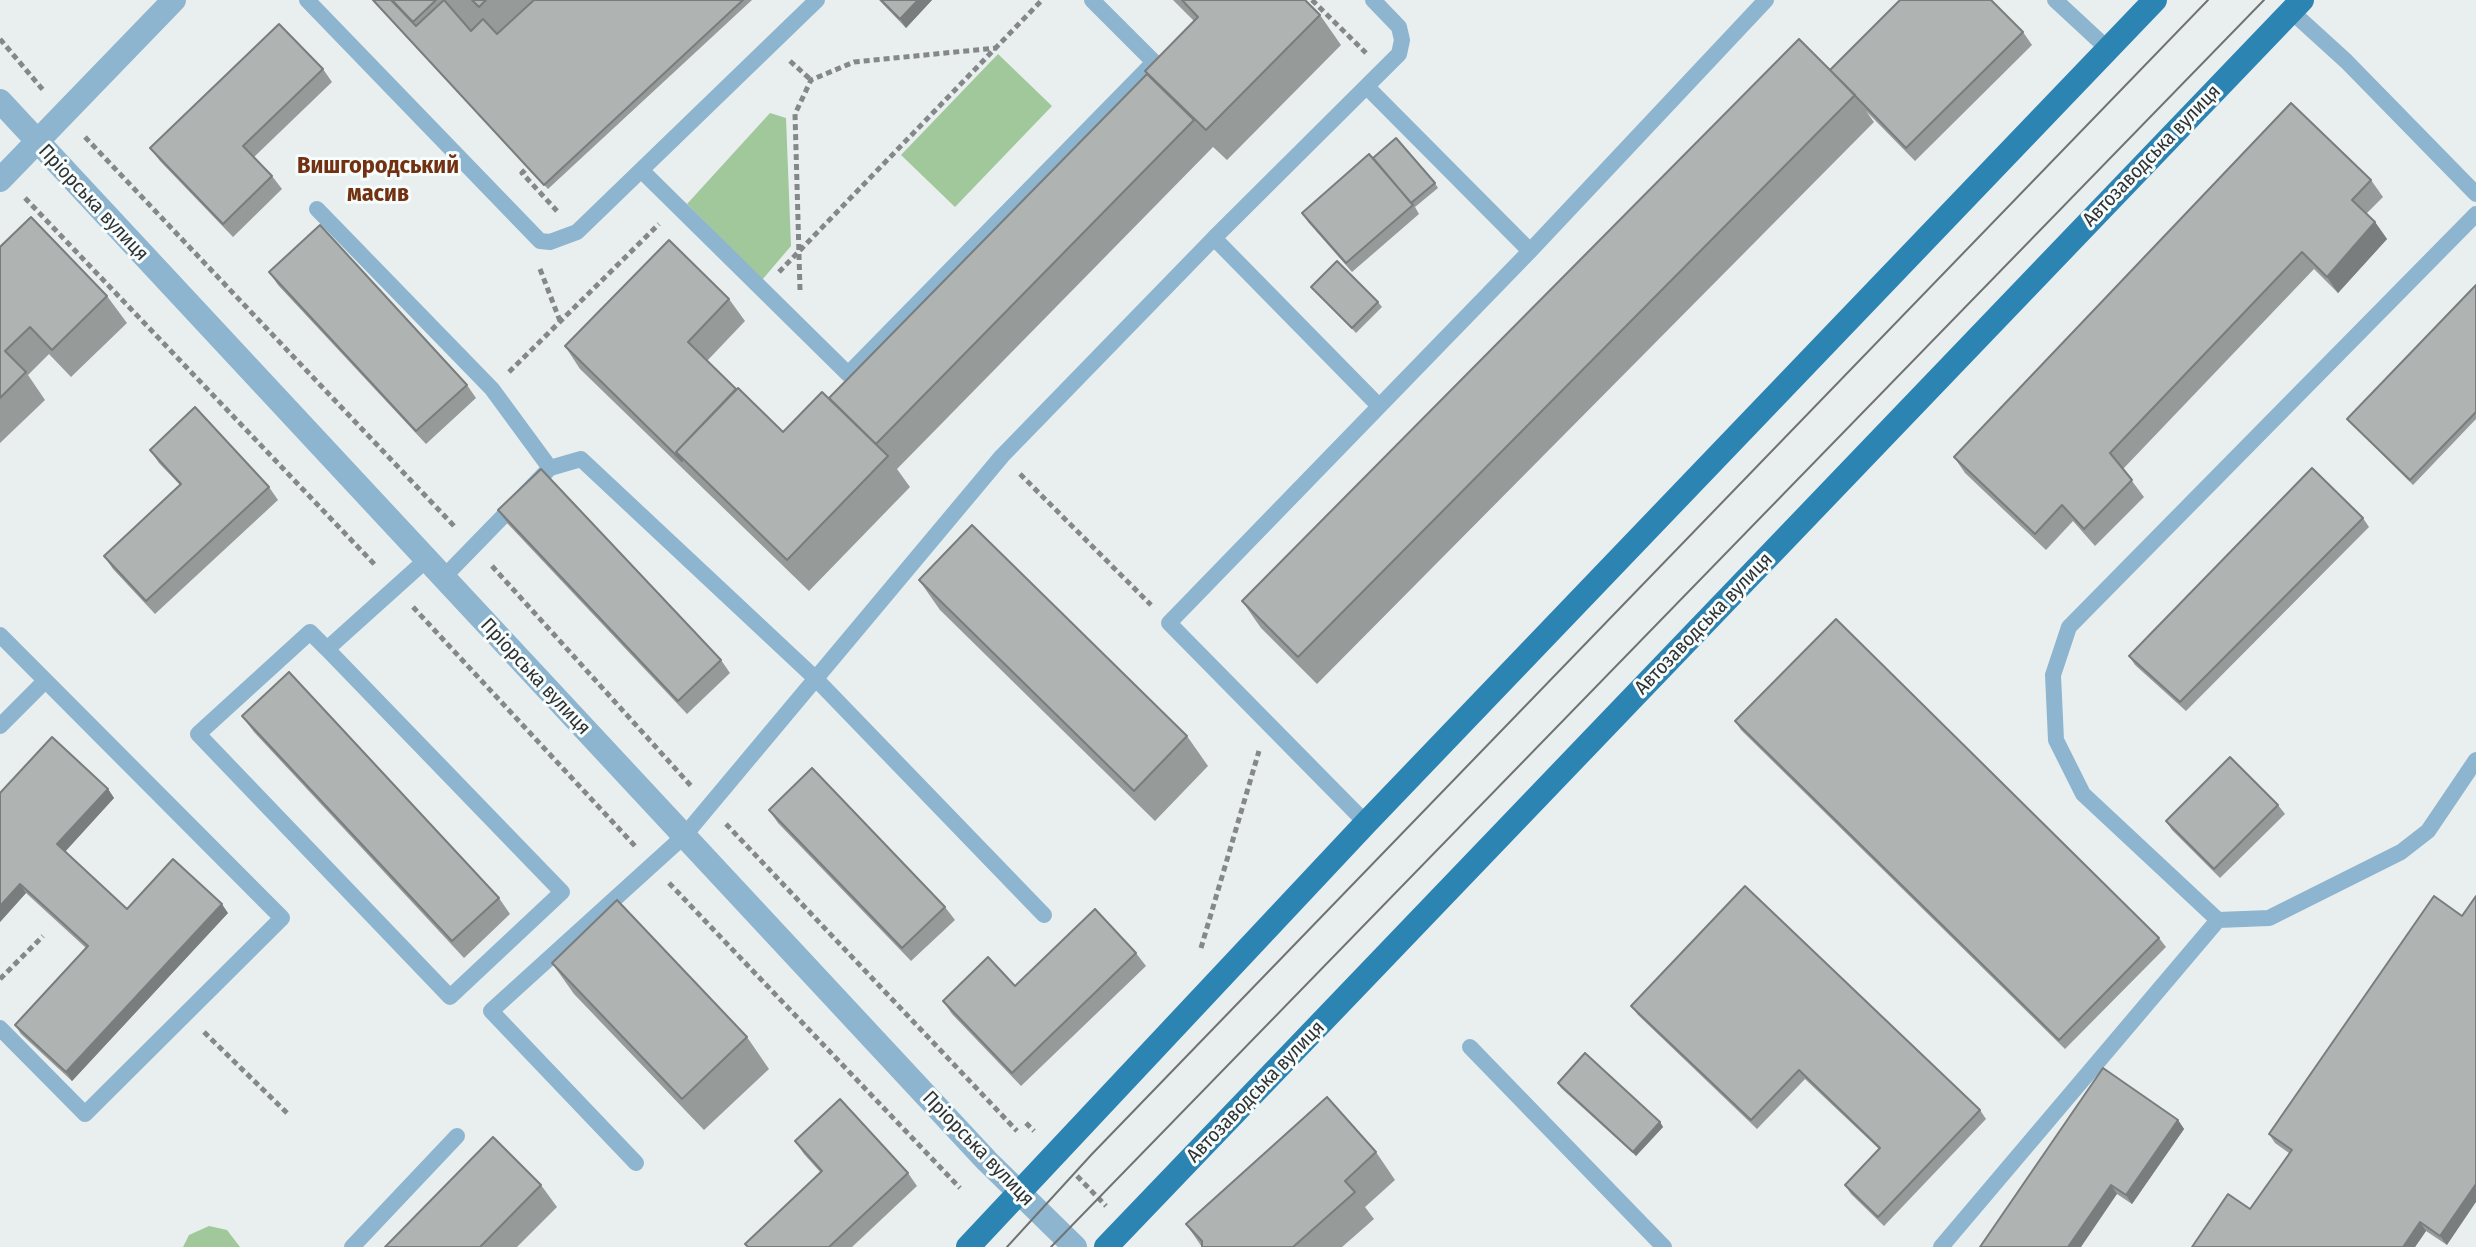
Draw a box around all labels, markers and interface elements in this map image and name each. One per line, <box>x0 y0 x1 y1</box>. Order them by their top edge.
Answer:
street label: Автозаводська вулиця <box>2078 80 2226 232</box>
street label: Пріорська вулиця <box>33 140 153 266</box>
district label: Вишгородський масив <box>297 152 459 208</box>
street label: Автозаводська вулиця <box>1630 548 1778 700</box>
street label: Пріорська вулиця <box>475 614 595 740</box>
street label: Автозаводська вулиця <box>1182 1016 1330 1168</box>
street label: Пріорська вулиця <box>917 1087 1039 1211</box>

